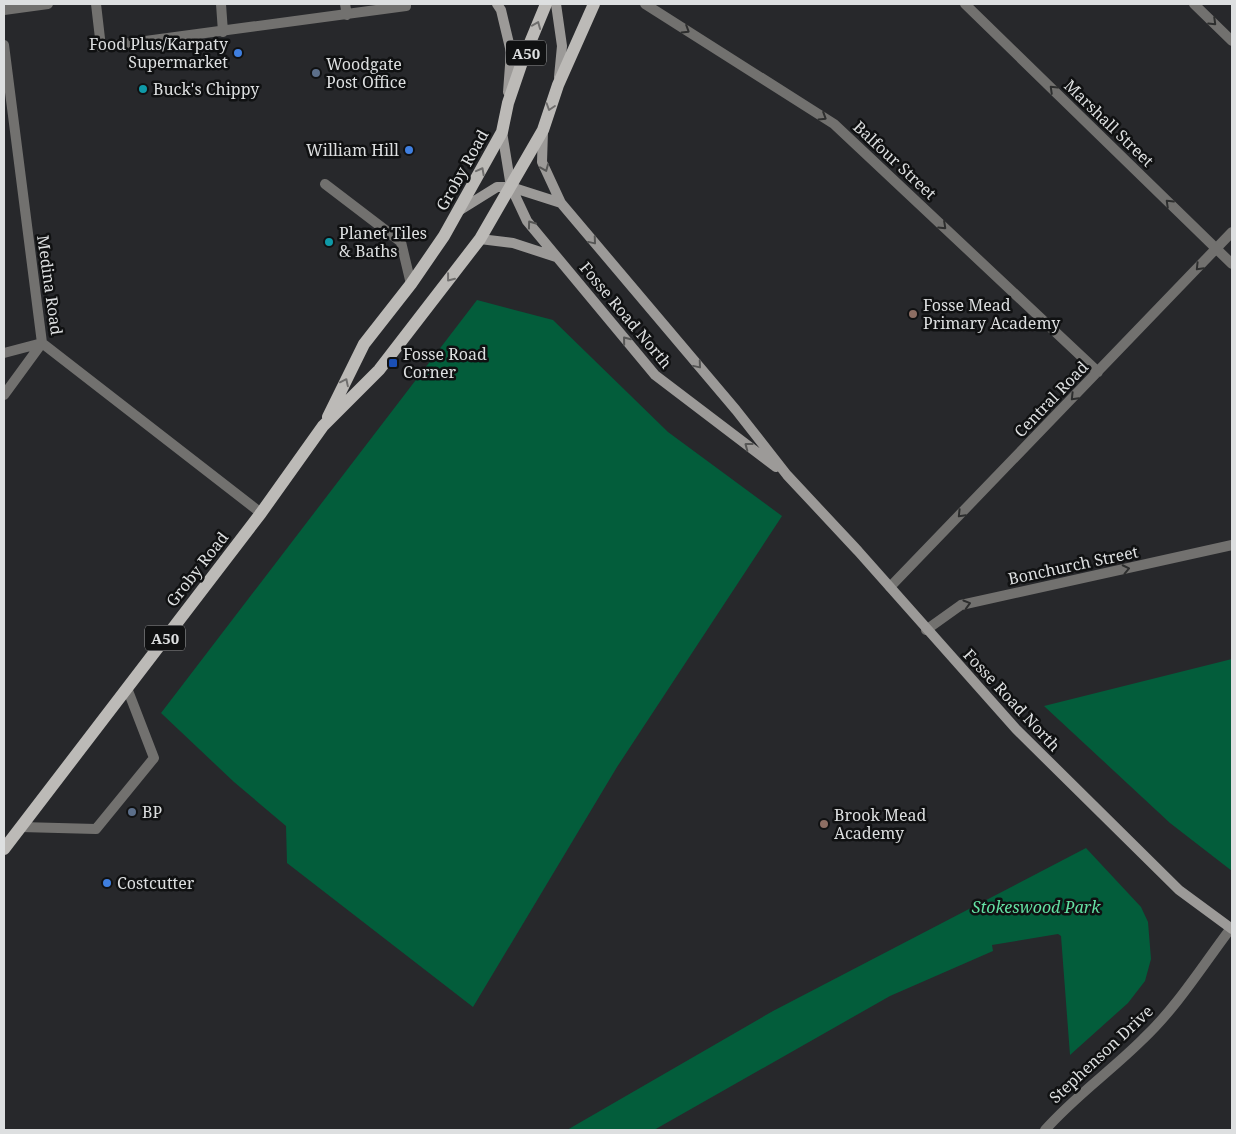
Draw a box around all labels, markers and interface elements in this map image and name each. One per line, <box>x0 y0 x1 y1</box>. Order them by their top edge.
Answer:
one-way arrow <box>1208 16 1217 25</box>
one-way arrow <box>531 21 541 30</box>
one-way arrow <box>680 24 690 33</box>
place label: Food Plus/Karpaty Supermarket <box>89 33 229 73</box>
road number: A50 <box>506 40 546 66</box>
marker: Food Plus/Karpaty Supermarket <box>232 47 244 59</box>
place label: Woodgate Post Office <box>326 53 406 93</box>
marker: Woodgate Post Office <box>310 67 322 79</box>
street label: Marshall Street <box>1059 75 1159 172</box>
place label: Buck's Chippy <box>153 78 260 100</box>
marker: Buck's Chippy <box>137 83 149 95</box>
one-way arrow <box>1049 86 1058 95</box>
one-way arrow <box>546 103 556 111</box>
one-way arrow <box>817 111 827 120</box>
street label: Balfour Street <box>849 116 942 204</box>
street label: Groby Road <box>431 125 493 214</box>
place label: William Hill <box>306 139 399 161</box>
marker: William Hill <box>403 144 415 156</box>
one-way arrow <box>539 163 550 172</box>
one-way arrow <box>475 167 485 176</box>
one-way arrow <box>1166 199 1175 208</box>
one-way arrow <box>528 220 537 230</box>
one-way arrow <box>938 220 947 229</box>
place label: Planet Tiles & Baths <box>339 222 427 262</box>
street label: Medina Road <box>32 234 68 336</box>
one-way arrow <box>587 235 596 244</box>
marker: Planet Tiles & Baths <box>323 236 335 248</box>
street label: Fosse Road North <box>575 257 677 373</box>
one-way arrow <box>1196 261 1205 270</box>
one-way arrow <box>448 272 456 281</box>
place label: Fosse Mead Primary Academy <box>923 294 1061 334</box>
marker: Fosse Mead Primary Academy <box>907 308 919 320</box>
one-way arrow <box>623 337 631 346</box>
place label: Fosse Road Corner <box>403 343 487 383</box>
street label: Central Road <box>1009 356 1093 442</box>
marker: Fosse Road Corner <box>387 357 399 369</box>
one-way arrow <box>692 359 701 368</box>
one-way arrow <box>339 378 349 387</box>
one-way arrow <box>1071 391 1080 400</box>
one-way arrow <box>745 443 754 451</box>
one-way arrow <box>958 508 967 517</box>
street label: Groby Road <box>161 527 233 611</box>
street label: Bonchurch Street <box>1006 540 1140 590</box>
one-way arrow <box>1121 564 1130 575</box>
one-way arrow <box>962 600 971 610</box>
road number: A50 <box>145 626 185 650</box>
street label: Fosse Road North <box>959 644 1065 756</box>
place label: BP <box>142 801 162 823</box>
place label: Brook Mead Academy <box>834 804 927 844</box>
marker: BP <box>126 806 138 818</box>
marker: Brook Mead Academy <box>818 818 830 830</box>
place label: Costcutter <box>117 872 195 894</box>
marker: Costcutter <box>101 877 113 889</box>
park label: Stokeswood Park <box>972 896 1101 918</box>
street label: Stephenson Drive <box>1044 1000 1158 1108</box>

